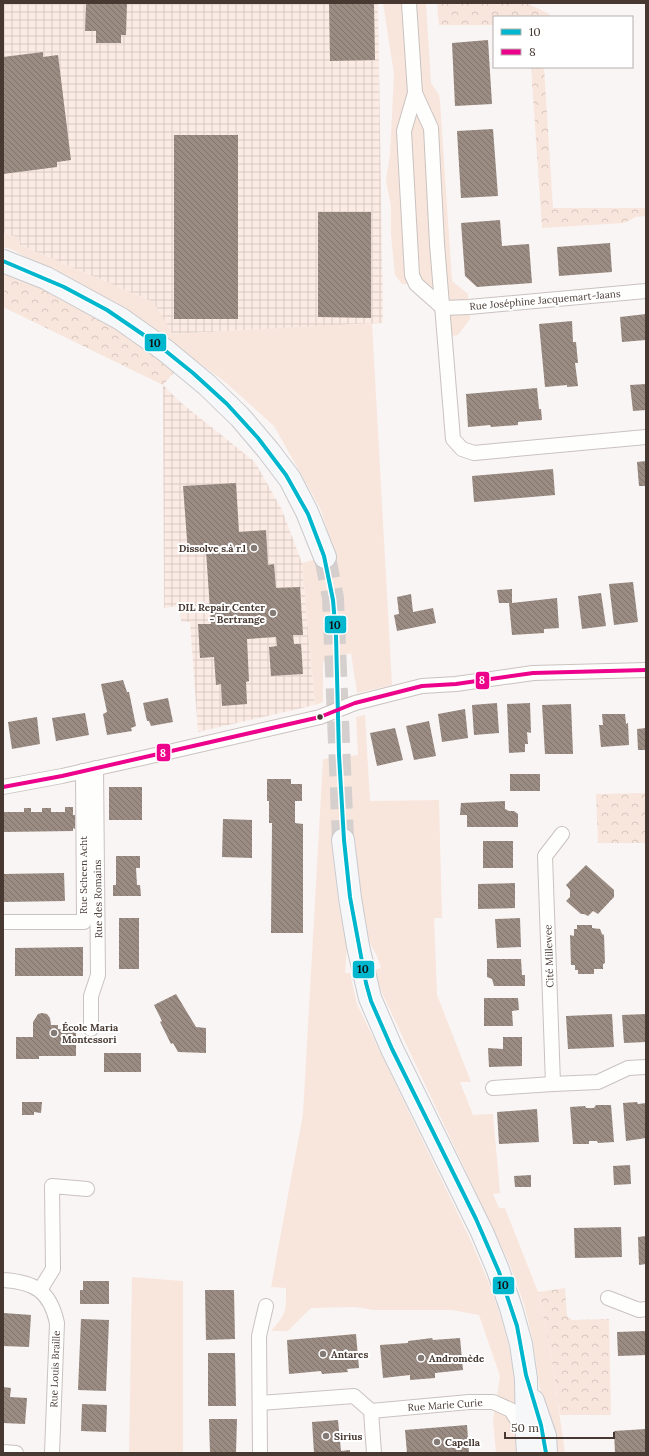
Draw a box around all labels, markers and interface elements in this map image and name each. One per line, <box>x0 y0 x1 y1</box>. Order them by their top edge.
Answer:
legend <box>493 16 633 68</box>
text: 10 <box>529 24 541 39</box>
text: 8 <box>529 44 536 59</box>
street label: Rue Joséphine Jacquemart-Jaans <box>469 287 621 313</box>
line badge: 10 <box>144 333 167 352</box>
text: 10 <box>149 336 161 350</box>
place label: Dissolve s.à r.l <box>179 542 246 555</box>
marker: Dissolve s.à r.l <box>249 543 259 553</box>
place label: DIL Repair Center - Bertrange <box>178 601 266 626</box>
marker: DIL Repair Center - Bertrange <box>268 608 278 618</box>
line badge: 10 <box>324 615 347 634</box>
text: 10 <box>329 618 341 632</box>
line badge: 8 <box>475 671 490 690</box>
text: 8 <box>479 673 485 687</box>
unlabelled marker <box>315 712 325 722</box>
line badge: 8 <box>156 743 171 762</box>
text: 8 <box>160 746 166 760</box>
street label: Rue Scheen Acht <box>77 836 90 914</box>
street label: Rue des Romains <box>91 859 105 938</box>
street label: Cité Millewee <box>541 924 557 988</box>
line badge: 10 <box>352 960 375 979</box>
text: 10 <box>357 962 369 976</box>
place label: École Maria Montessori <box>62 1021 119 1046</box>
marker: École Maria Montessori <box>49 1028 59 1038</box>
line badge: 10 <box>492 1276 515 1295</box>
text: 10 <box>497 1278 509 1292</box>
street label: Rue Louis Braille <box>47 1330 63 1408</box>
place label: Antares <box>331 1348 368 1361</box>
marker: Antares <box>318 1349 328 1359</box>
place label: Andromède <box>429 1352 485 1365</box>
marker: Andromède <box>416 1353 426 1363</box>
street label: Rue Marie Curie <box>407 1396 484 1414</box>
scale bar <box>505 1414 614 1440</box>
text: 50 m <box>511 1420 539 1435</box>
place label: Sirius <box>334 1430 362 1443</box>
marker: Sirius <box>321 1431 331 1441</box>
place label: Capella <box>445 1436 481 1449</box>
marker: Capella <box>432 1437 442 1447</box>

